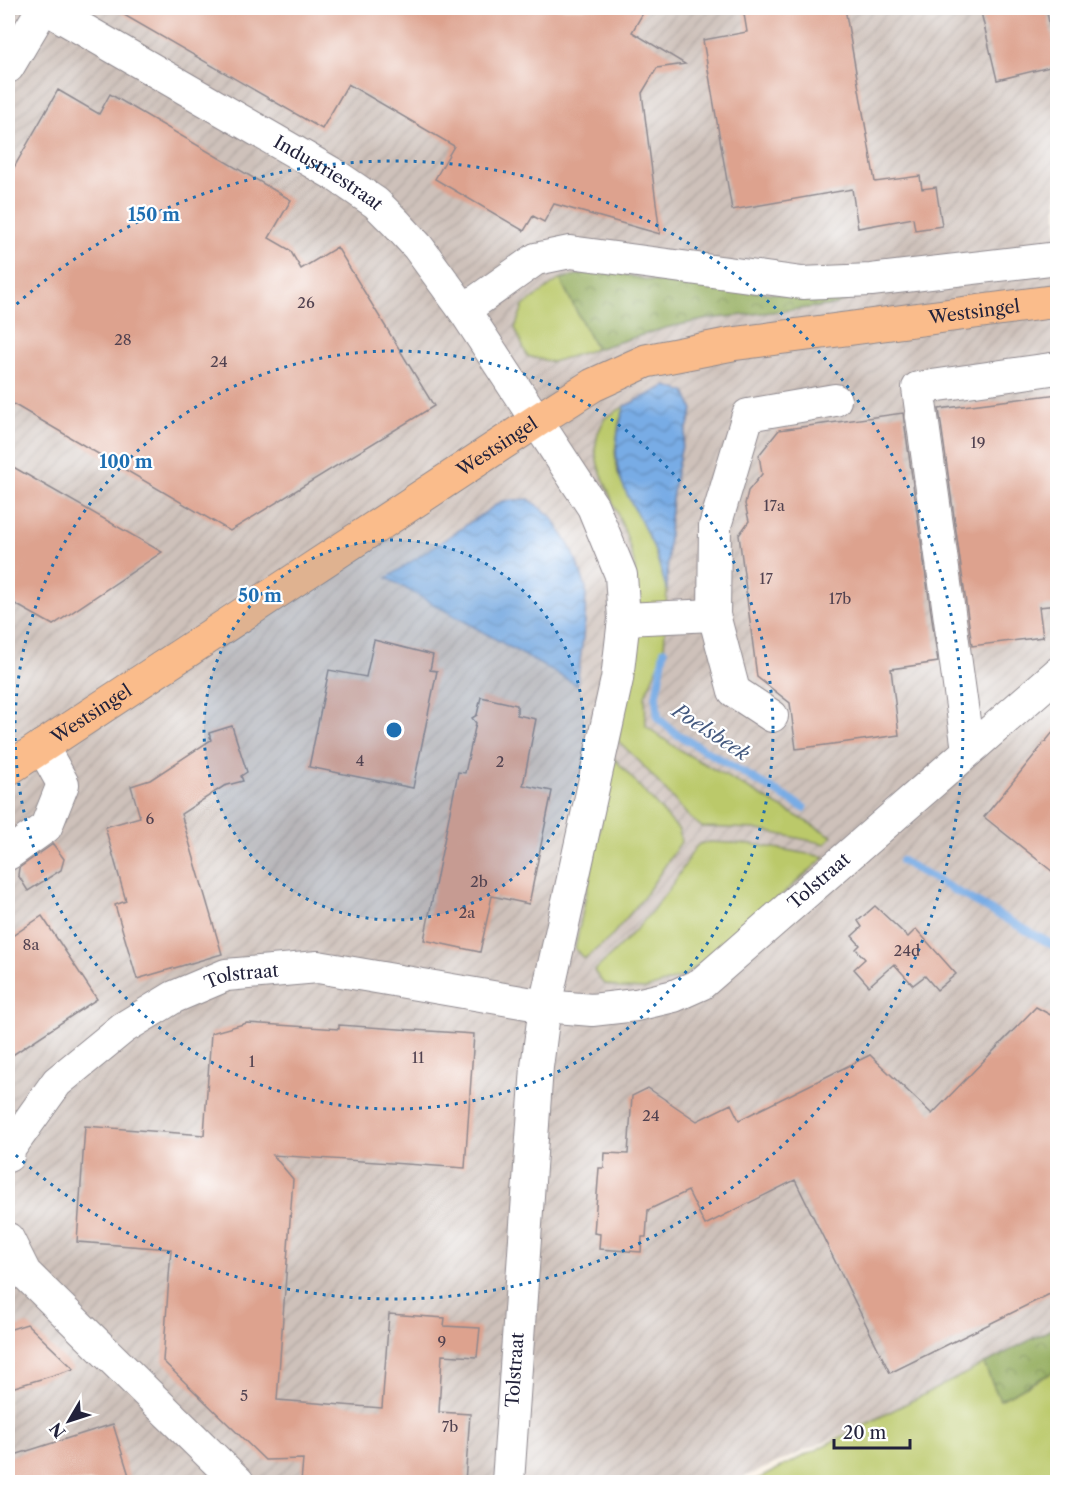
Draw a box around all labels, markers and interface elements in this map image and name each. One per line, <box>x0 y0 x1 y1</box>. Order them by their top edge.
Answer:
street label: Industriestraat <box>270 131 388 215</box>
text: 150 m <box>128 204 180 226</box>
house number: 26 <box>297 293 315 312</box>
street label: Westsingel <box>926 295 1021 329</box>
house number: 28 <box>114 330 132 349</box>
house number: 24 <box>210 352 228 371</box>
street label: Westsingel <box>452 412 542 482</box>
house number: 19 <box>970 433 986 452</box>
text: 100 m <box>99 451 153 473</box>
house number: 17a <box>763 496 785 515</box>
house number: 17 <box>759 569 773 588</box>
text: 50 m <box>238 585 282 607</box>
house number: 17b <box>829 589 851 608</box>
street label: Westsingel <box>46 680 136 749</box>
water label: Poelsbeek <box>666 697 755 766</box>
centre of rings <box>384 720 404 740</box>
house number: 4 <box>356 751 364 770</box>
house number: 2 <box>496 752 504 771</box>
house number: 6 <box>146 809 155 828</box>
street label: Tolstraat <box>784 848 855 914</box>
house number: 2b <box>470 872 488 891</box>
house number: 2a <box>459 903 475 922</box>
house number: 8a <box>23 935 39 954</box>
house number: 24d <box>894 941 920 960</box>
street label: Tolstraat <box>201 959 280 994</box>
house number: 11 <box>412 1048 425 1067</box>
house number: 1 <box>249 1052 256 1071</box>
house number: 24 <box>642 1106 660 1125</box>
street label: Tolstraat <box>501 1331 529 1408</box>
house number: 9 <box>438 1332 446 1351</box>
house number: 5 <box>240 1386 248 1405</box>
north arrow <box>39 1391 99 1451</box>
scale bar <box>834 1412 910 1450</box>
house number: 7b <box>442 1417 458 1436</box>
text: N <box>45 1419 69 1442</box>
text: 20 m <box>843 1422 887 1444</box>

